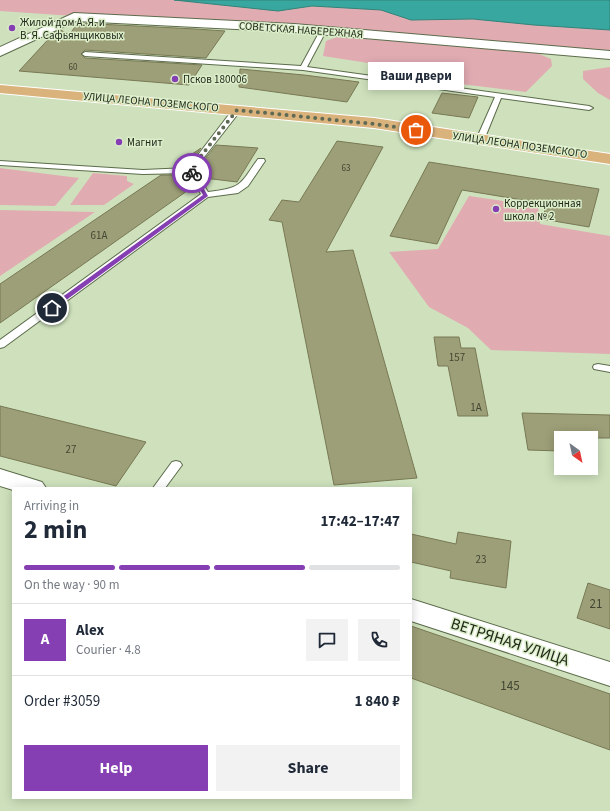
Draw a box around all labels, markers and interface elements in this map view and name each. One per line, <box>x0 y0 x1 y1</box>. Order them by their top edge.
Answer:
place label: Жилой дом А. Я. и В. Я. Сафьянщиковых <box>20 15 124 43</box>
street label: СОВЕТСКАЯ НАБЕРЕЖНАЯ <box>238 18 364 42</box>
marker: Жилой дом А. Я. и В. Я. Сафьянщиковых <box>7 23 17 33</box>
house number: 60 <box>69 61 78 74</box>
callout: Ваши двери <box>368 62 464 90</box>
text: Ваши двери <box>380 67 452 85</box>
place label: Псков 180006 <box>183 72 247 87</box>
marker: Псков 180006 <box>170 74 180 84</box>
street label: УЛИЦА ЛЕОНА ПОЗЕМСКОГО <box>83 89 219 115</box>
pin <box>399 113 433 147</box>
icon: bag <box>405 119 427 141</box>
street label: УЛИЦА ЛЕОНА ПОЗЕМСКОГО <box>452 128 588 162</box>
place label: Магнит <box>127 135 163 150</box>
marker: Магнит <box>114 137 124 147</box>
courier <box>172 153 212 193</box>
icon: bike <box>181 162 203 184</box>
house number: 63 <box>342 162 351 175</box>
place label: Коррекционная школа № 2 <box>504 196 581 224</box>
marker: Коррекционная школа № 2 <box>491 204 501 214</box>
house number: 61А <box>91 228 107 243</box>
pin <box>35 291 69 325</box>
icon: home <box>41 297 63 319</box>
house number: 157 <box>449 350 465 365</box>
house number: 1А <box>470 400 482 415</box>
north arrow <box>554 431 598 475</box>
map controls <box>554 431 598 475</box>
house number: 27 <box>66 442 76 457</box>
text: Arriving in <box>24 497 79 515</box>
text: 2 min <box>24 511 87 548</box>
text: 17:42–17:47 <box>320 511 400 532</box>
house number: 23 <box>476 552 486 567</box>
text: On the way · 90 m <box>24 576 119 594</box>
house number: 21 <box>590 595 602 613</box>
street label: ВЕТРЯНАЯ УЛИЦА <box>448 612 572 672</box>
button: chat <box>306 619 348 661</box>
button: phone <box>358 619 400 661</box>
text: Alex <box>76 620 104 641</box>
text: A <box>41 629 49 650</box>
text: Courier · 4.8 <box>76 641 141 659</box>
house number: 145 <box>500 677 520 695</box>
text: Order #3059 <box>24 691 100 712</box>
text: 1 840 ₽ <box>354 691 400 712</box>
button: Help <box>24 745 208 791</box>
button: Share <box>216 745 400 791</box>

